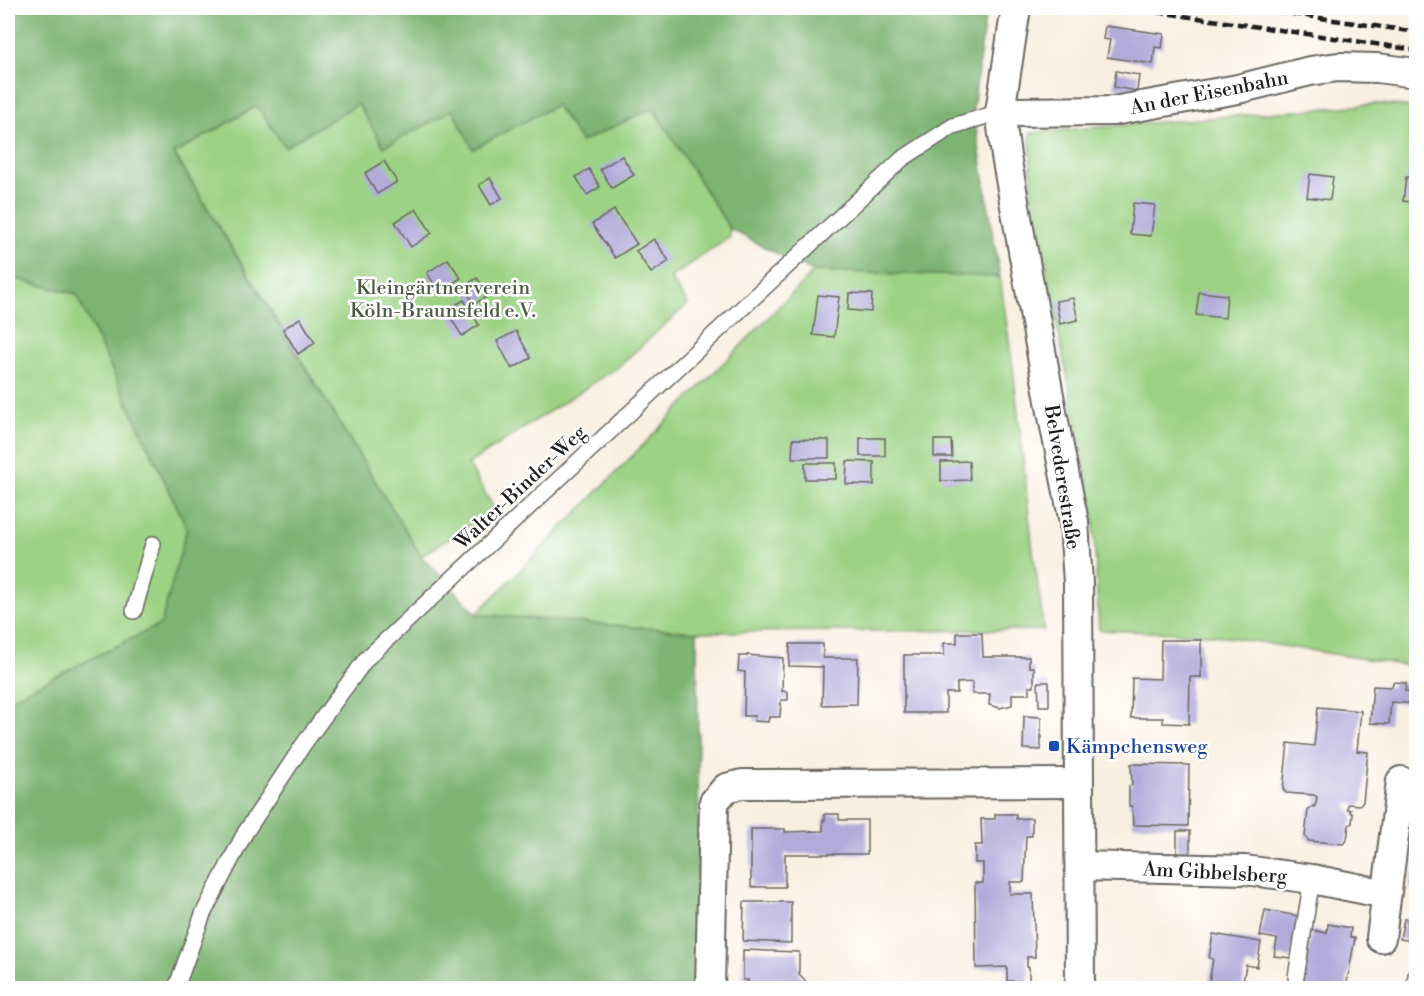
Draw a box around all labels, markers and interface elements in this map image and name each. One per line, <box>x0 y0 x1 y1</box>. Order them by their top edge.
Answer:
street label: An der Eisenbahn <box>1127 66 1291 121</box>
park label: Kleingärtnerverein Köln-Braunsfeld e.V. <box>350 276 536 324</box>
street label: Belvederestraße <box>1038 402 1085 551</box>
street label: Walter-Binder-Weg <box>449 420 593 556</box>
place label: Kämpchensweg <box>1066 735 1208 760</box>
marker: Kämpchensweg <box>1047 739 1061 753</box>
street label: Am Gibbelsberg <box>1141 857 1288 890</box>

